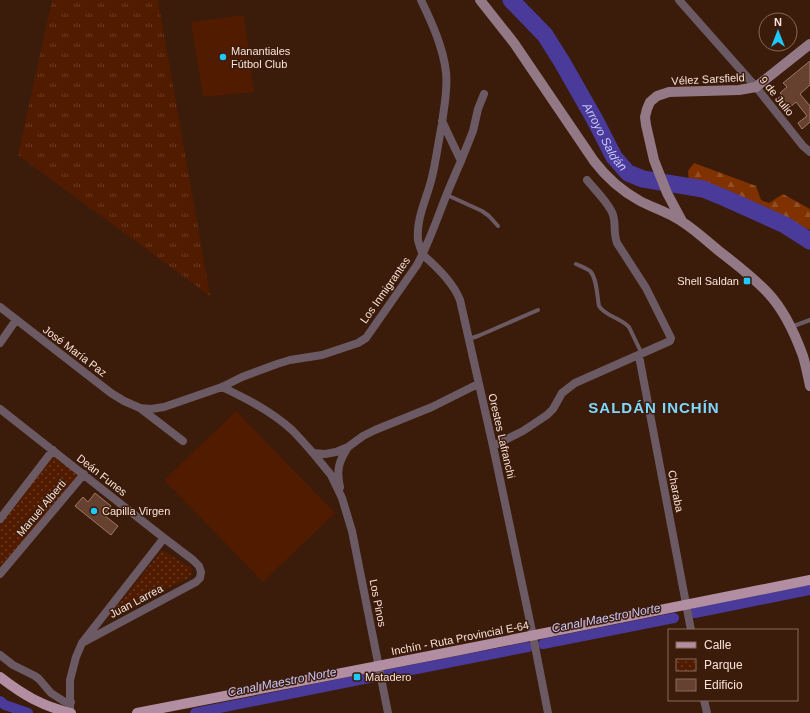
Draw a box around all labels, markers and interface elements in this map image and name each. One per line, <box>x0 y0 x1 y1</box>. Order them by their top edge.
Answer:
north arrow <box>758 12 798 52</box>
text: N <box>774 16 782 28</box>
place label: Manantiales Fútbol Club <box>231 45 291 70</box>
marker: Manantiales Fútbol Club <box>218 52 228 62</box>
street label: Vélez Sarsfield <box>671 71 745 87</box>
street label: 9 de Julio <box>758 74 796 118</box>
water label: Arroyo Saldán <box>579 100 630 174</box>
street label: Los Inmigrantes <box>358 254 413 325</box>
place label: Shell Saldan <box>677 275 739 287</box>
marker: Shell Saldan <box>742 276 752 286</box>
street label: José María Paz <box>41 323 109 379</box>
street label: Orestes Lafranchi <box>486 392 518 480</box>
district label: SALDÁN INCHÍN <box>588 399 720 416</box>
street label: Deán Funes <box>75 452 130 498</box>
street label: Charaba <box>666 469 686 514</box>
street label: Manuel Alberti <box>14 477 68 539</box>
place label: Capilla Virgen <box>102 505 170 517</box>
marker: Capilla Virgen <box>89 506 99 516</box>
street label: Los Pinos <box>368 578 389 628</box>
street label: Juan Larrea <box>107 582 166 620</box>
water label: Canal Maestro Norte <box>550 601 662 635</box>
street label: Inchín - Ruta Provincial E-64 <box>390 619 530 657</box>
legend <box>668 629 798 701</box>
text: Calle <box>704 638 732 652</box>
text: Parque <box>704 658 743 672</box>
water label: Canal Maestro Norte <box>226 665 338 699</box>
place label: Matadero <box>365 671 411 683</box>
marker: Matadero <box>352 672 362 682</box>
text: Edificio <box>704 678 743 692</box>

